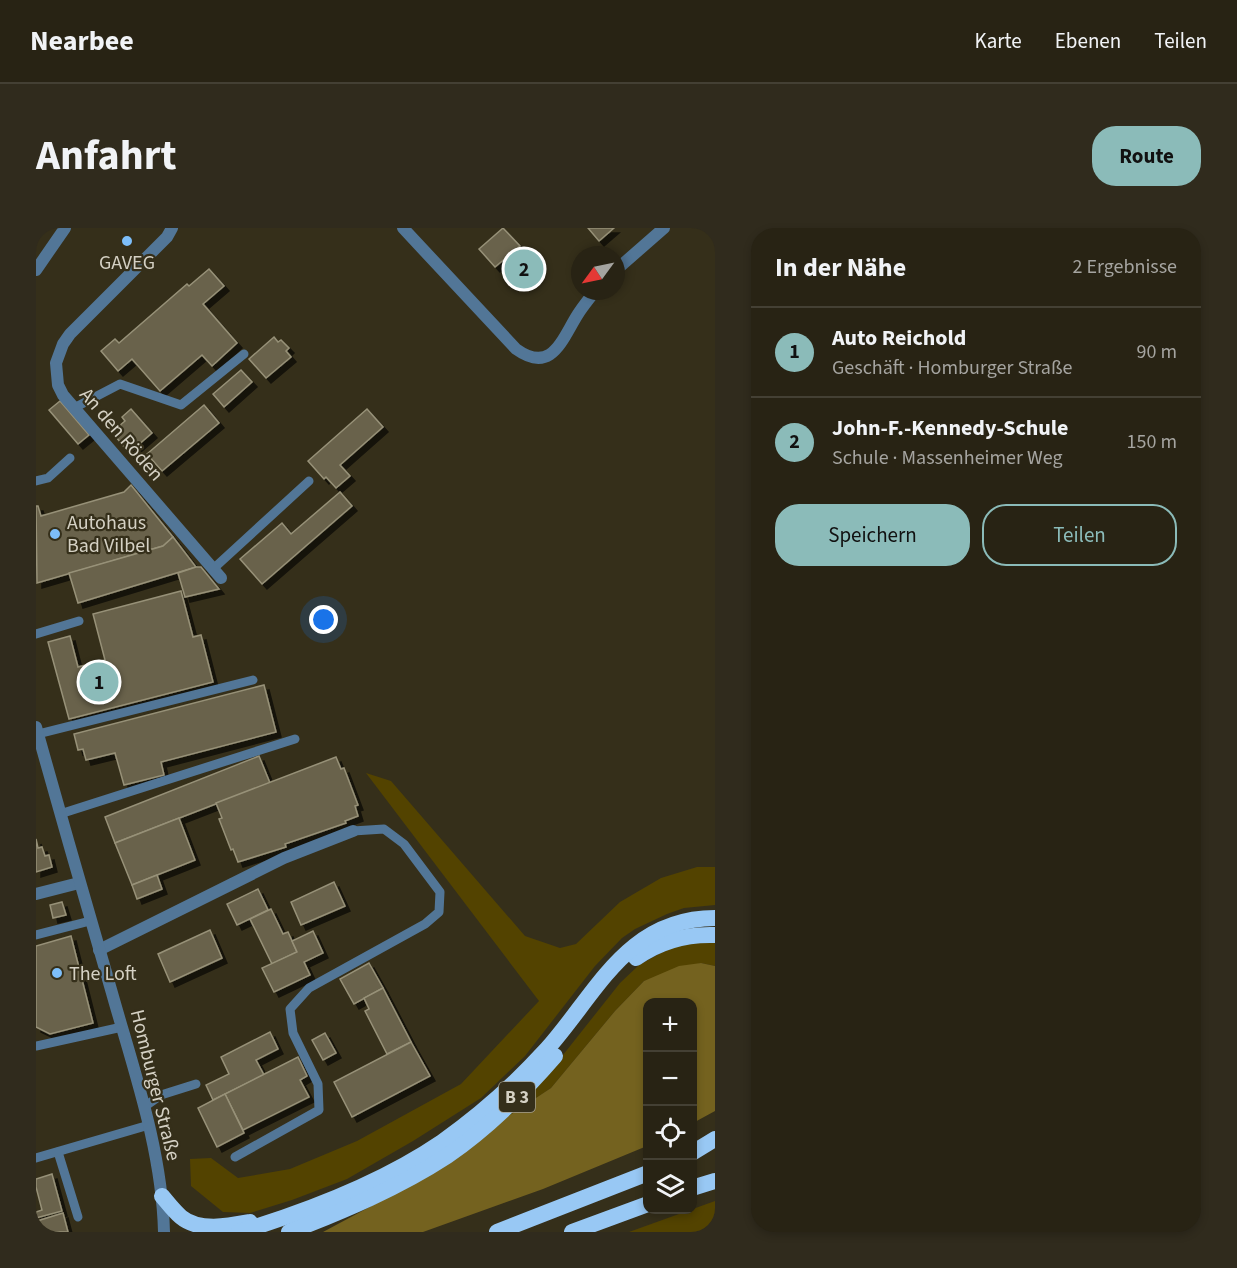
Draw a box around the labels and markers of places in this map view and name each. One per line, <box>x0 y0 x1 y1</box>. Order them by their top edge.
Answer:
marker: GAVEG <box>120 234 134 248</box>
pin: 2 <box>504 246 544 291</box>
place label: GAVEG <box>99 249 155 277</box>
place label: Autohaus Bad Vilbel <box>67 509 150 560</box>
marker: Autohaus Bad Vilbel <box>48 527 62 541</box>
pin: 1 <box>80 660 118 704</box>
place label: The Loft <box>69 960 137 988</box>
marker: The Loft <box>50 966 64 980</box>

